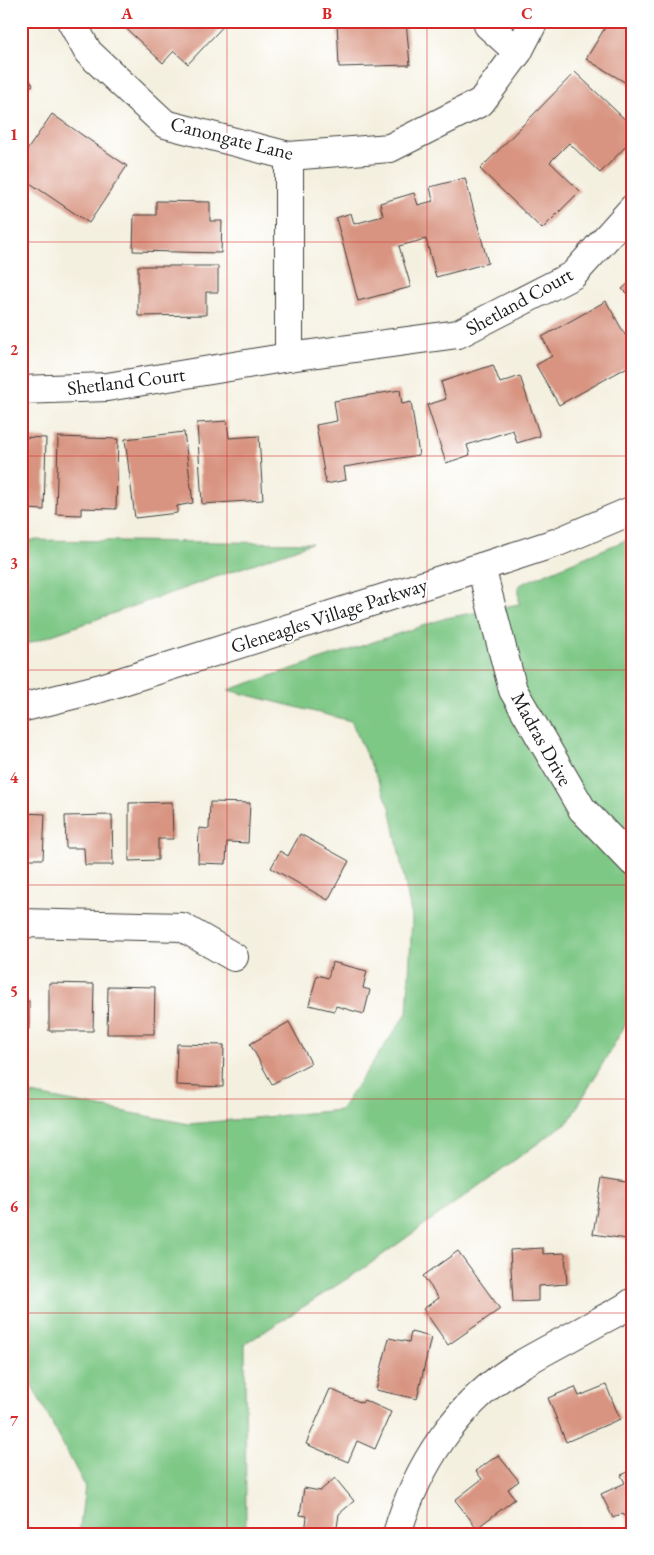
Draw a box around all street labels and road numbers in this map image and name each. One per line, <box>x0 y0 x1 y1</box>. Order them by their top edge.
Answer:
street label: Canongate Lane <box>168 110 296 166</box>
street label: Shetland Court <box>461 261 578 341</box>
street label: Shetland Court <box>65 361 187 401</box>
street label: Gleneagles Village Parkway <box>227 571 431 659</box>
street label: Madras Drive <box>506 687 579 791</box>

